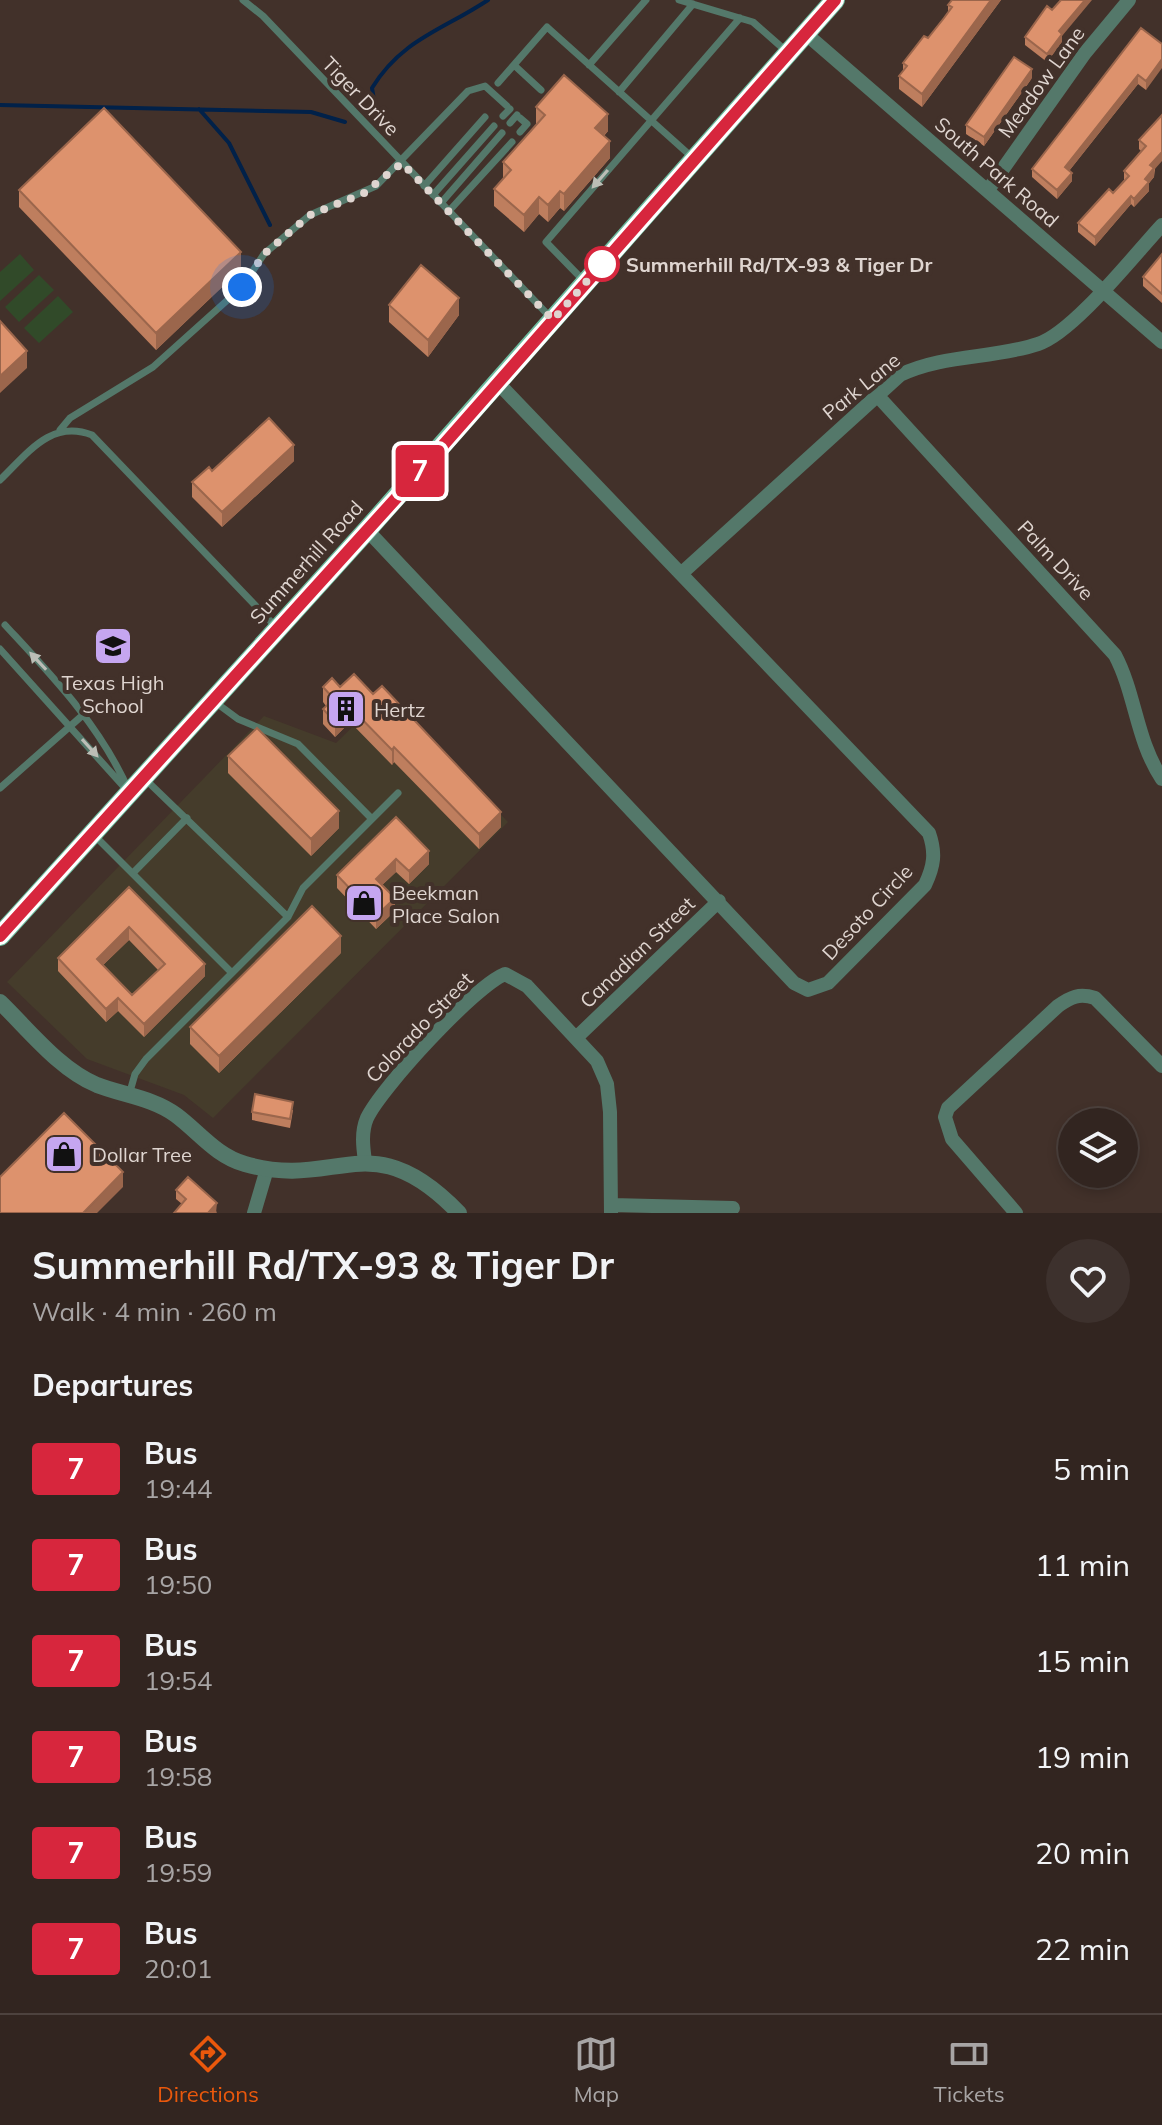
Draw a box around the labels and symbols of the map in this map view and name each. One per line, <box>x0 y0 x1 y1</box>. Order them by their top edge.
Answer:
street label: Meadow Lane <box>992 21 1090 143</box>
street label: Tiger Drive <box>317 51 405 141</box>
street label: South Park Road <box>930 111 1064 233</box>
one-way arrow <box>592 169 609 189</box>
marker: Summerhill Rd/TX-93 & Tiger Dr <box>585 247 619 281</box>
place label: Summerhill Rd/TX-93 & Tiger Dr <box>626 252 932 277</box>
your location <box>222 267 262 307</box>
street label: Park Lane <box>817 347 905 425</box>
line badge: 7 <box>394 445 446 497</box>
street label: Summerhill Road <box>244 495 368 629</box>
street label: Palm Drive <box>1013 515 1099 605</box>
school or university icon: Texas High School <box>92 625 134 667</box>
one-way arrow <box>29 652 47 671</box>
place label: Texas High School <box>62 670 164 718</box>
building icon: Hertz <box>325 688 367 730</box>
place label: Hertz <box>374 697 425 722</box>
one-way arrow <box>80 739 98 758</box>
street label: Desoto Circle <box>816 859 918 965</box>
place label: Beekman Place Salon <box>392 880 500 928</box>
shop icon: Beekman Place Salon <box>343 882 385 924</box>
street label: Canadian Street <box>574 891 700 1013</box>
street label: Colorado Street <box>360 967 478 1087</box>
shop icon: Dollar Tree <box>43 1133 85 1175</box>
place label: Dollar Tree <box>92 1142 192 1167</box>

